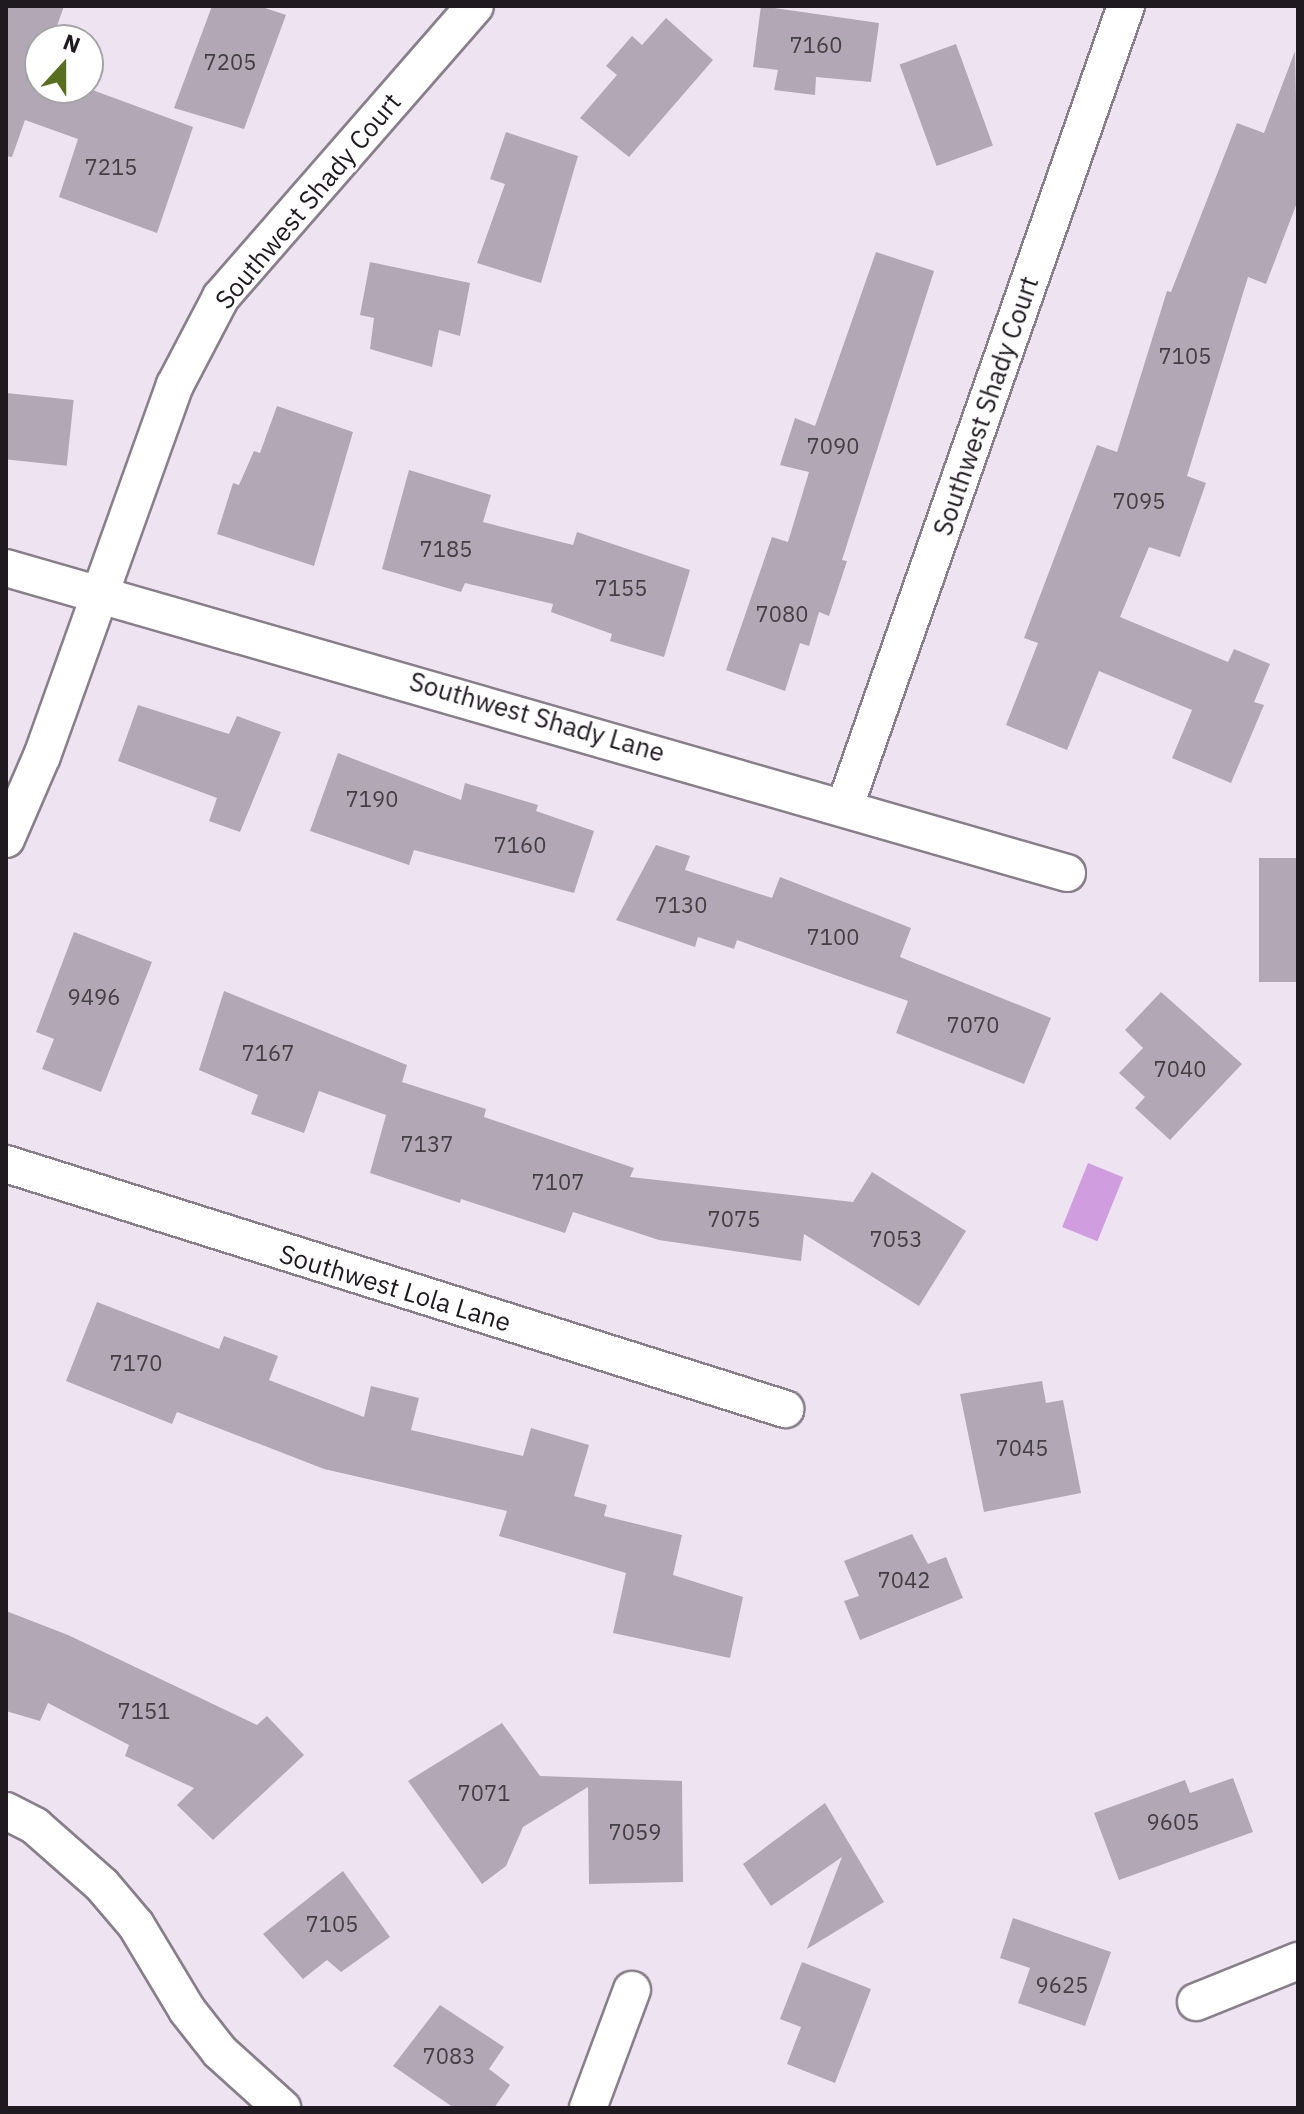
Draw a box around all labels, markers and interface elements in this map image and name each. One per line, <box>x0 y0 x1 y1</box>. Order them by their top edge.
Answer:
north arrow <box>24 24 104 104</box>
text: N <box>59 27 85 59</box>
house number: 7160 <box>790 32 842 58</box>
house number: 7205 <box>204 49 256 75</box>
street label: Southwest Shady Court <box>209 87 407 315</box>
house number: 7215 <box>85 154 137 180</box>
street label: Southwest Shady Court <box>927 272 1045 540</box>
house number: 7105 <box>1159 343 1211 369</box>
house number: 7090 <box>807 433 859 459</box>
house number: 7095 <box>1113 488 1165 514</box>
house number: 7185 <box>420 536 472 562</box>
house number: 7155 <box>595 575 647 601</box>
house number: 7080 <box>756 601 808 627</box>
street label: Southwest Shady Lane <box>406 666 668 768</box>
house number: 7190 <box>346 786 398 812</box>
house number: 7160 <box>494 832 546 858</box>
house number: 7130 <box>655 892 707 918</box>
house number: 7100 <box>807 924 859 950</box>
house number: 9496 <box>68 984 120 1010</box>
house number: 7070 <box>947 1012 999 1038</box>
house number: 7167 <box>242 1040 294 1066</box>
house number: 7040 <box>1154 1056 1206 1082</box>
house number: 7137 <box>401 1131 453 1157</box>
house number: 7107 <box>532 1169 584 1195</box>
house number: 7075 <box>708 1206 760 1232</box>
house number: 7053 <box>870 1226 922 1252</box>
street label: Southwest Lola Lane <box>275 1238 515 1338</box>
house number: 7170 <box>110 1350 162 1376</box>
house number: 7045 <box>996 1435 1048 1461</box>
house number: 7042 <box>878 1567 930 1593</box>
house number: 7151 <box>118 1698 170 1724</box>
house number: 7071 <box>458 1780 510 1806</box>
house number: 9605 <box>1147 1809 1199 1835</box>
house number: 7059 <box>609 1819 661 1845</box>
house number: 7105 <box>306 1911 358 1937</box>
house number: 9625 <box>1036 1972 1088 1998</box>
house number: 7083 <box>423 2043 475 2069</box>

